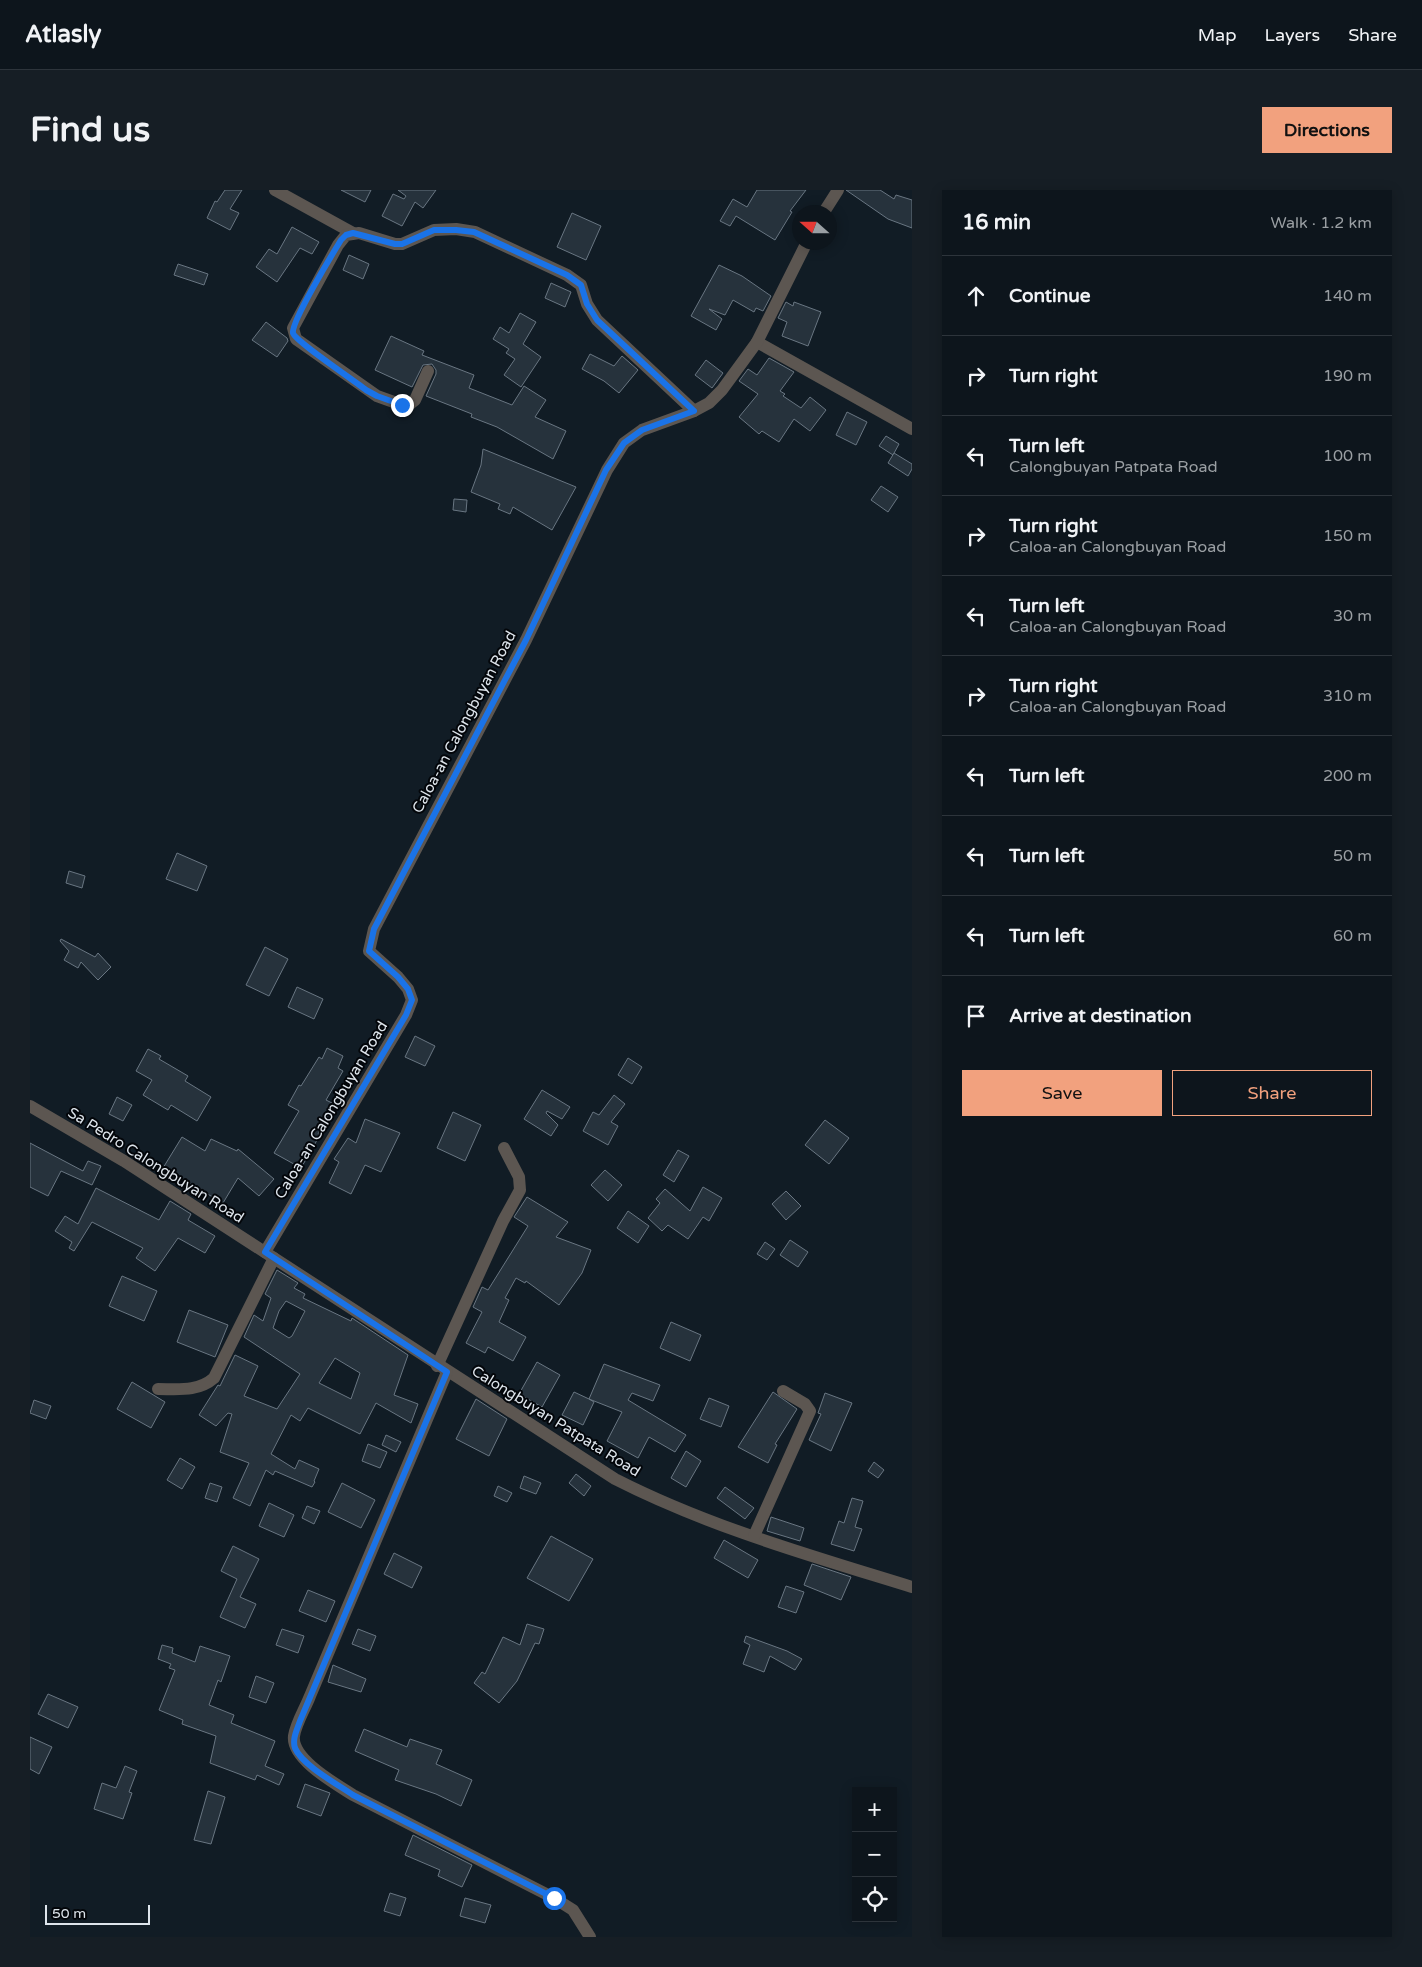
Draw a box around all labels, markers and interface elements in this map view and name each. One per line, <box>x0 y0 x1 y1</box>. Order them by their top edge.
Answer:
text: Atlasly <box>25 20 101 49</box>
text: Map <box>1198 24 1237 46</box>
text: Layers <box>1265 24 1320 46</box>
text: Share <box>1348 24 1397 46</box>
button: Directions <box>1262 107 1392 153</box>
text: Find us <box>30 109 150 151</box>
north arrow <box>792 205 837 250</box>
text: 16 min <box>962 210 1031 235</box>
text: Walk · 1.2 km <box>1270 213 1372 233</box>
icon: ahead <box>962 282 990 310</box>
text: Continue <box>1009 285 1091 307</box>
text: 140 m <box>1323 286 1372 306</box>
icon: right <box>962 362 990 390</box>
text: Turn right <box>1009 365 1097 387</box>
text: 190 m <box>1323 366 1372 386</box>
route end <box>391 394 414 417</box>
text: Turn left <box>1009 435 1085 457</box>
icon: left <box>962 442 990 470</box>
text: 100 m <box>1323 446 1372 466</box>
text: Calongbuyan Patpata Road <box>1009 457 1218 477</box>
text: Turn right <box>1009 515 1097 537</box>
icon: right <box>962 522 990 550</box>
text: 150 m <box>1323 526 1372 546</box>
text: Caloa-an Calongbuyan Road <box>1009 537 1226 557</box>
text: Turn left <box>1009 595 1085 617</box>
icon: left <box>962 602 990 630</box>
text: 30 m <box>1333 606 1372 626</box>
text: Caloa-an Calongbuyan Road <box>1009 617 1226 637</box>
street label: Caloa-an Calongbuyan Road <box>408 628 520 816</box>
text: Turn right <box>1009 675 1097 697</box>
icon: right <box>962 682 990 710</box>
text: 310 m <box>1323 686 1372 706</box>
text: Caloa-an Calongbuyan Road <box>1009 697 1226 717</box>
icon: left <box>962 762 990 790</box>
text: Turn left <box>1009 765 1085 787</box>
text: 200 m <box>1323 766 1372 786</box>
icon: left <box>962 842 990 870</box>
text: Turn left <box>1009 845 1085 867</box>
text: 50 m <box>1333 846 1372 866</box>
icon: left <box>962 922 990 950</box>
text: Turn left <box>1009 925 1085 947</box>
text: 60 m <box>1333 926 1372 946</box>
icon: arrive <box>962 1002 990 1030</box>
text: Arrive at destination <box>1009 1005 1192 1027</box>
street label: Caloa-an Calongbuyan Road <box>271 1018 391 1202</box>
button: Save <box>962 1070 1162 1116</box>
button: Share <box>1172 1070 1372 1116</box>
street label: Sa Pedro Calongbuyan Road <box>65 1103 247 1227</box>
street label: Calongbuyan Patpata Road <box>468 1362 644 1480</box>
map controls <box>852 1787 897 1922</box>
button: + <box>852 1787 897 1832</box>
button: − <box>852 1832 897 1877</box>
button: locate <box>852 1877 897 1922</box>
route start <box>543 1887 566 1910</box>
scale bar <box>45 1902 150 1925</box>
text: 50 m <box>52 1905 86 1922</box>

